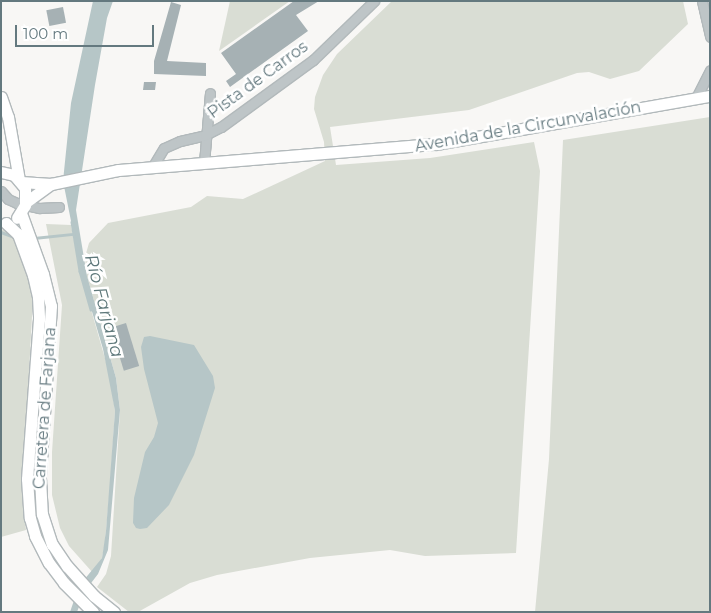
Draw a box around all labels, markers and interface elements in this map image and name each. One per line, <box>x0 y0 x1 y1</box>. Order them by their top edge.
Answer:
scale bar <box>18 15 156 47</box>
text: 100 m <box>23 24 68 43</box>
street label: Pista de Carros <box>204 37 312 123</box>
street label: Avenida de la Circunvalación <box>413 98 643 156</box>
water label: Río Farjana <box>80 252 128 360</box>
street label: Carretera de Farjana <box>30 326 60 490</box>

